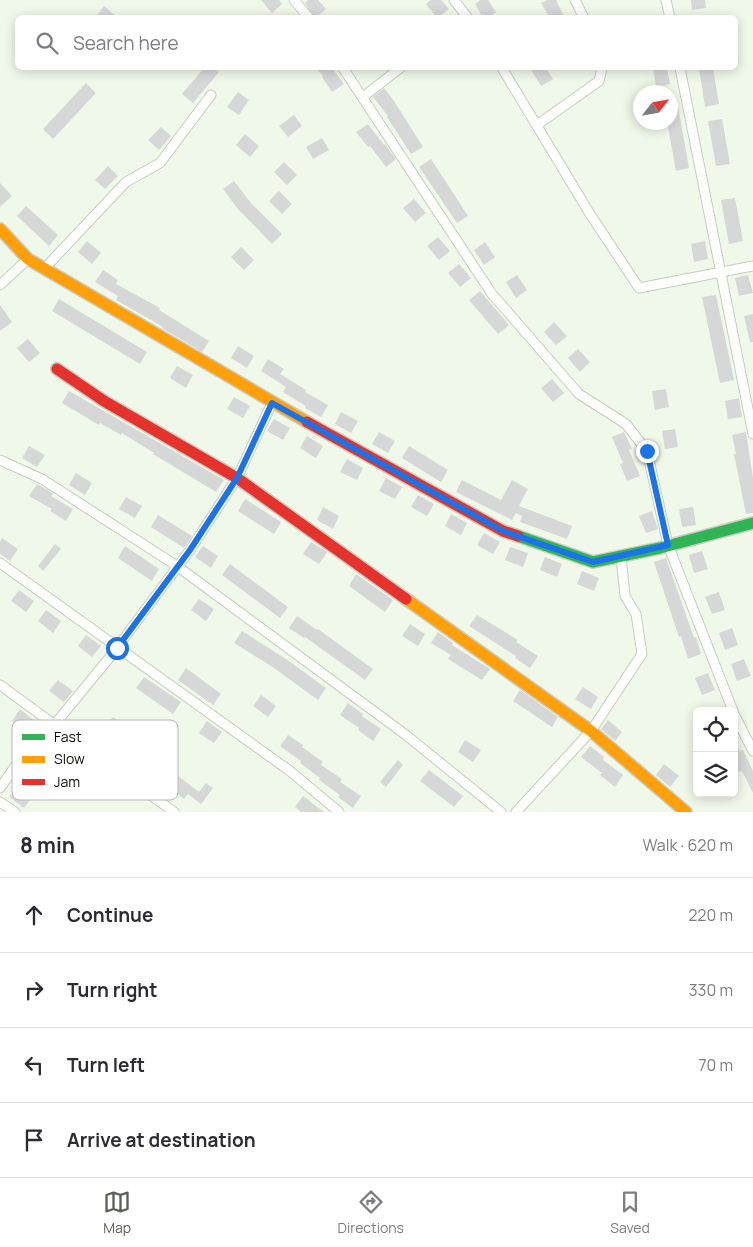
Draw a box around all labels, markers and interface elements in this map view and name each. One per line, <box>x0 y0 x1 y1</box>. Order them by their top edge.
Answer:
search box <box>15 15 738 70</box>
icon: search <box>33 29 61 57</box>
text: Search here <box>73 30 179 56</box>
north arrow <box>633 85 678 130</box>
route end <box>636 440 659 463</box>
route start <box>106 637 129 660</box>
map controls <box>693 707 738 797</box>
button: locate <box>693 707 738 752</box>
legend <box>12 720 178 800</box>
text: Fast <box>54 727 82 746</box>
text: Slow <box>54 749 85 768</box>
button: layers <box>693 752 738 797</box>
text: Jam <box>54 772 80 791</box>
text: 8 min <box>20 831 75 859</box>
text: Walk · 620 m <box>643 834 733 856</box>
icon: ahead <box>20 901 48 929</box>
text: Continue <box>67 902 153 928</box>
text: 220 m <box>688 904 733 926</box>
icon: right <box>20 976 48 1004</box>
text: Turn right <box>67 977 157 1003</box>
text: 330 m <box>689 979 733 1001</box>
icon: left <box>20 1051 48 1079</box>
text: Turn left <box>67 1052 145 1078</box>
text: 70 m <box>698 1054 733 1076</box>
icon: arrive <box>20 1126 48 1154</box>
text: Arrive at destination <box>67 1127 256 1153</box>
tab: Map <box>103 1188 131 1237</box>
tab: Directions <box>338 1188 404 1237</box>
tab: Saved <box>610 1188 650 1237</box>

